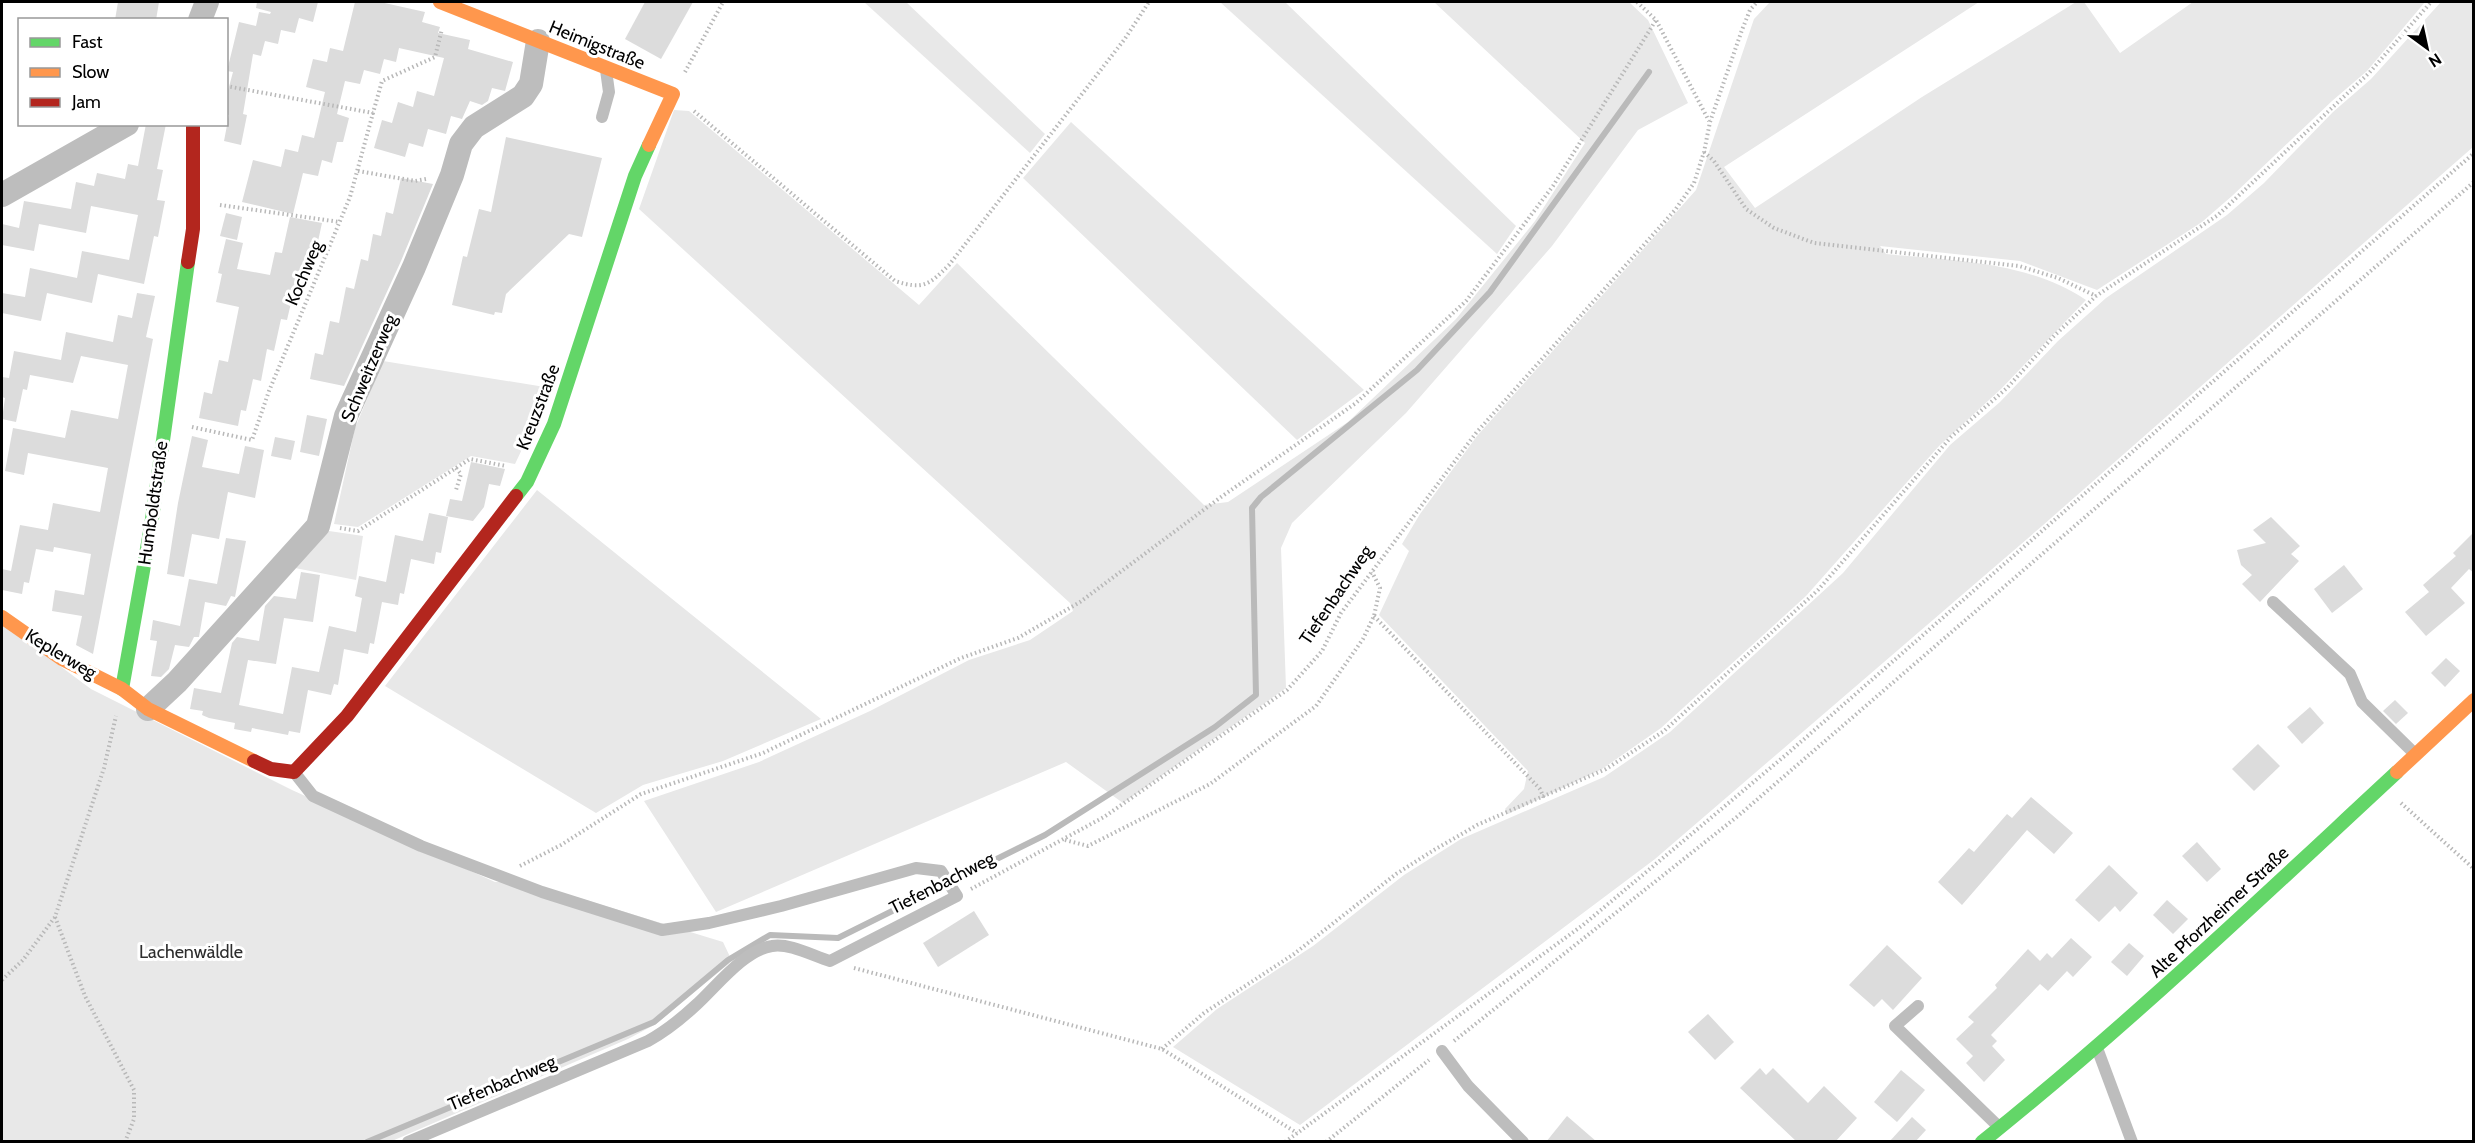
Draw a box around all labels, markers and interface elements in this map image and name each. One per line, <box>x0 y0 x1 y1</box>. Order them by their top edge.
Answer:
street label: Heimigstraße <box>546 16 648 74</box>
legend <box>18 18 228 126</box>
north arrow <box>2397 18 2457 78</box>
text: Fast <box>72 31 103 53</box>
text: N <box>2425 49 2445 71</box>
text: Slow <box>72 61 109 83</box>
text: Jam <box>71 91 101 113</box>
street label: Kochweg <box>281 236 328 309</box>
street label: Schweitzerweg <box>336 310 402 425</box>
street label: Kreuzstraße <box>512 361 564 453</box>
street label: Humboldtstraße <box>133 440 173 566</box>
street label: Tiefenbachweg <box>1295 540 1378 649</box>
street label: Keplerweg <box>21 624 101 684</box>
street label: Alte Pforzheimer Straße <box>2145 842 2293 982</box>
street label: Tiefenbachweg <box>886 847 999 919</box>
park label: Lachenwäldle <box>139 941 243 963</box>
street label: Tiefenbachweg <box>445 1050 560 1116</box>

